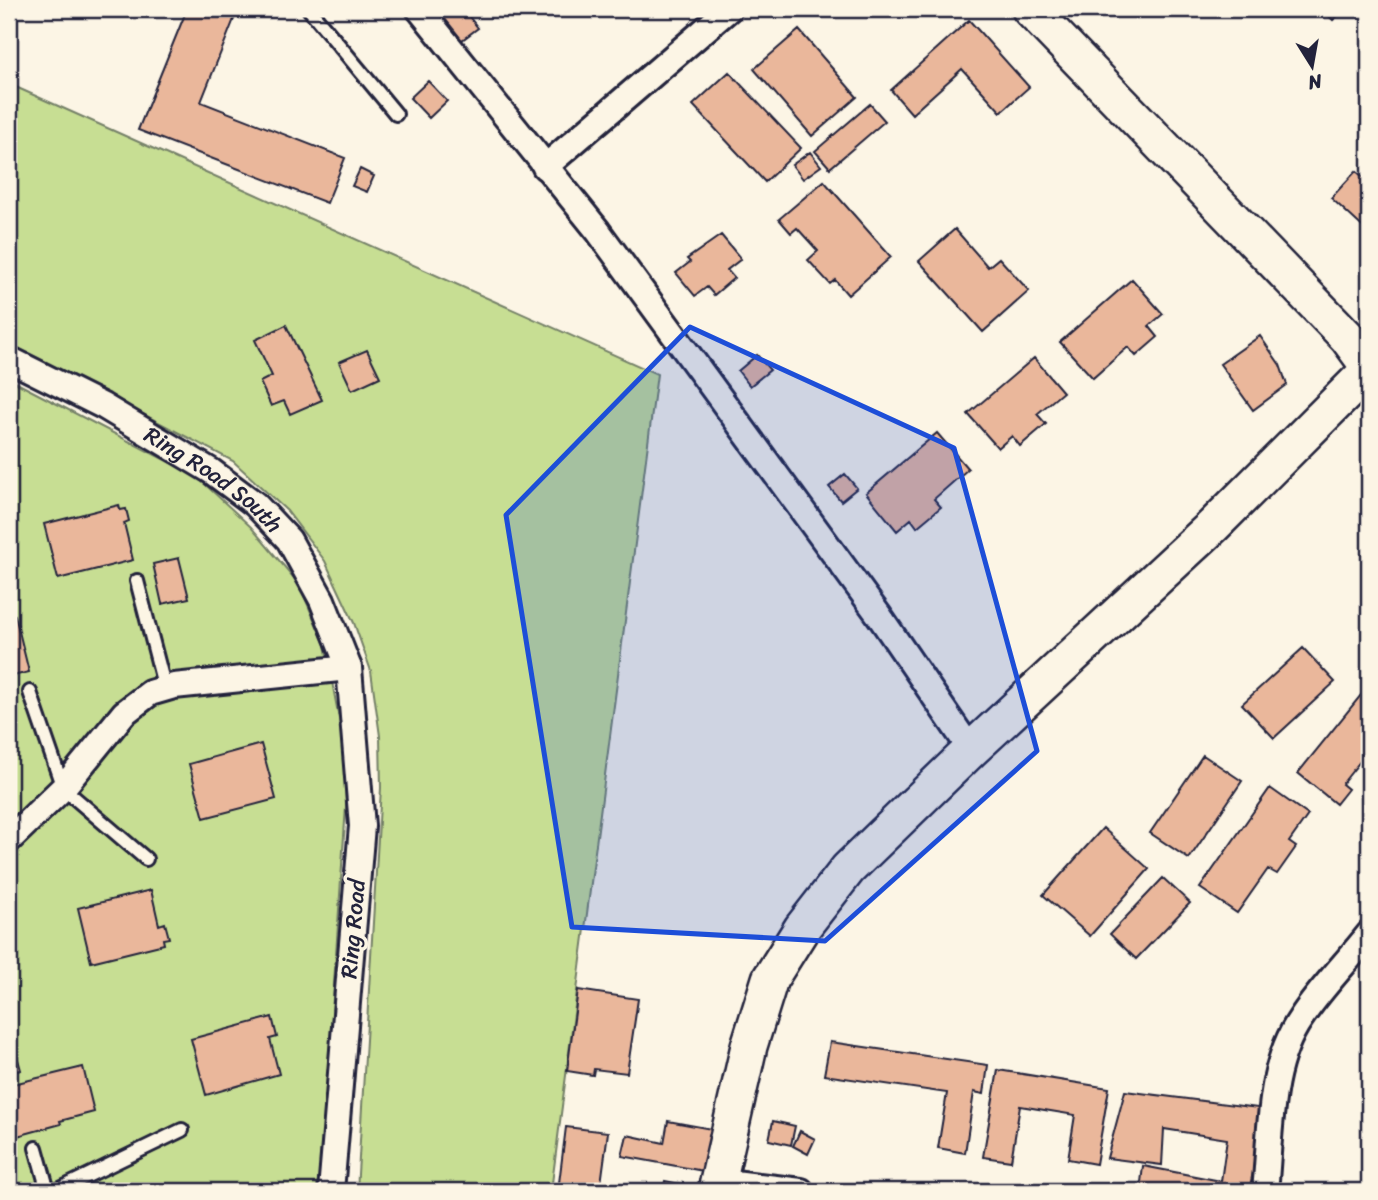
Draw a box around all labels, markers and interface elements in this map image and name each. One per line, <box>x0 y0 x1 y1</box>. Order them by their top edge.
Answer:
north arrow <box>1276 32 1346 102</box>
text: N <box>1305 65 1326 100</box>
street label: Ring Road South <box>136 415 293 543</box>
street label: Ring Road <box>328 876 378 980</box>

